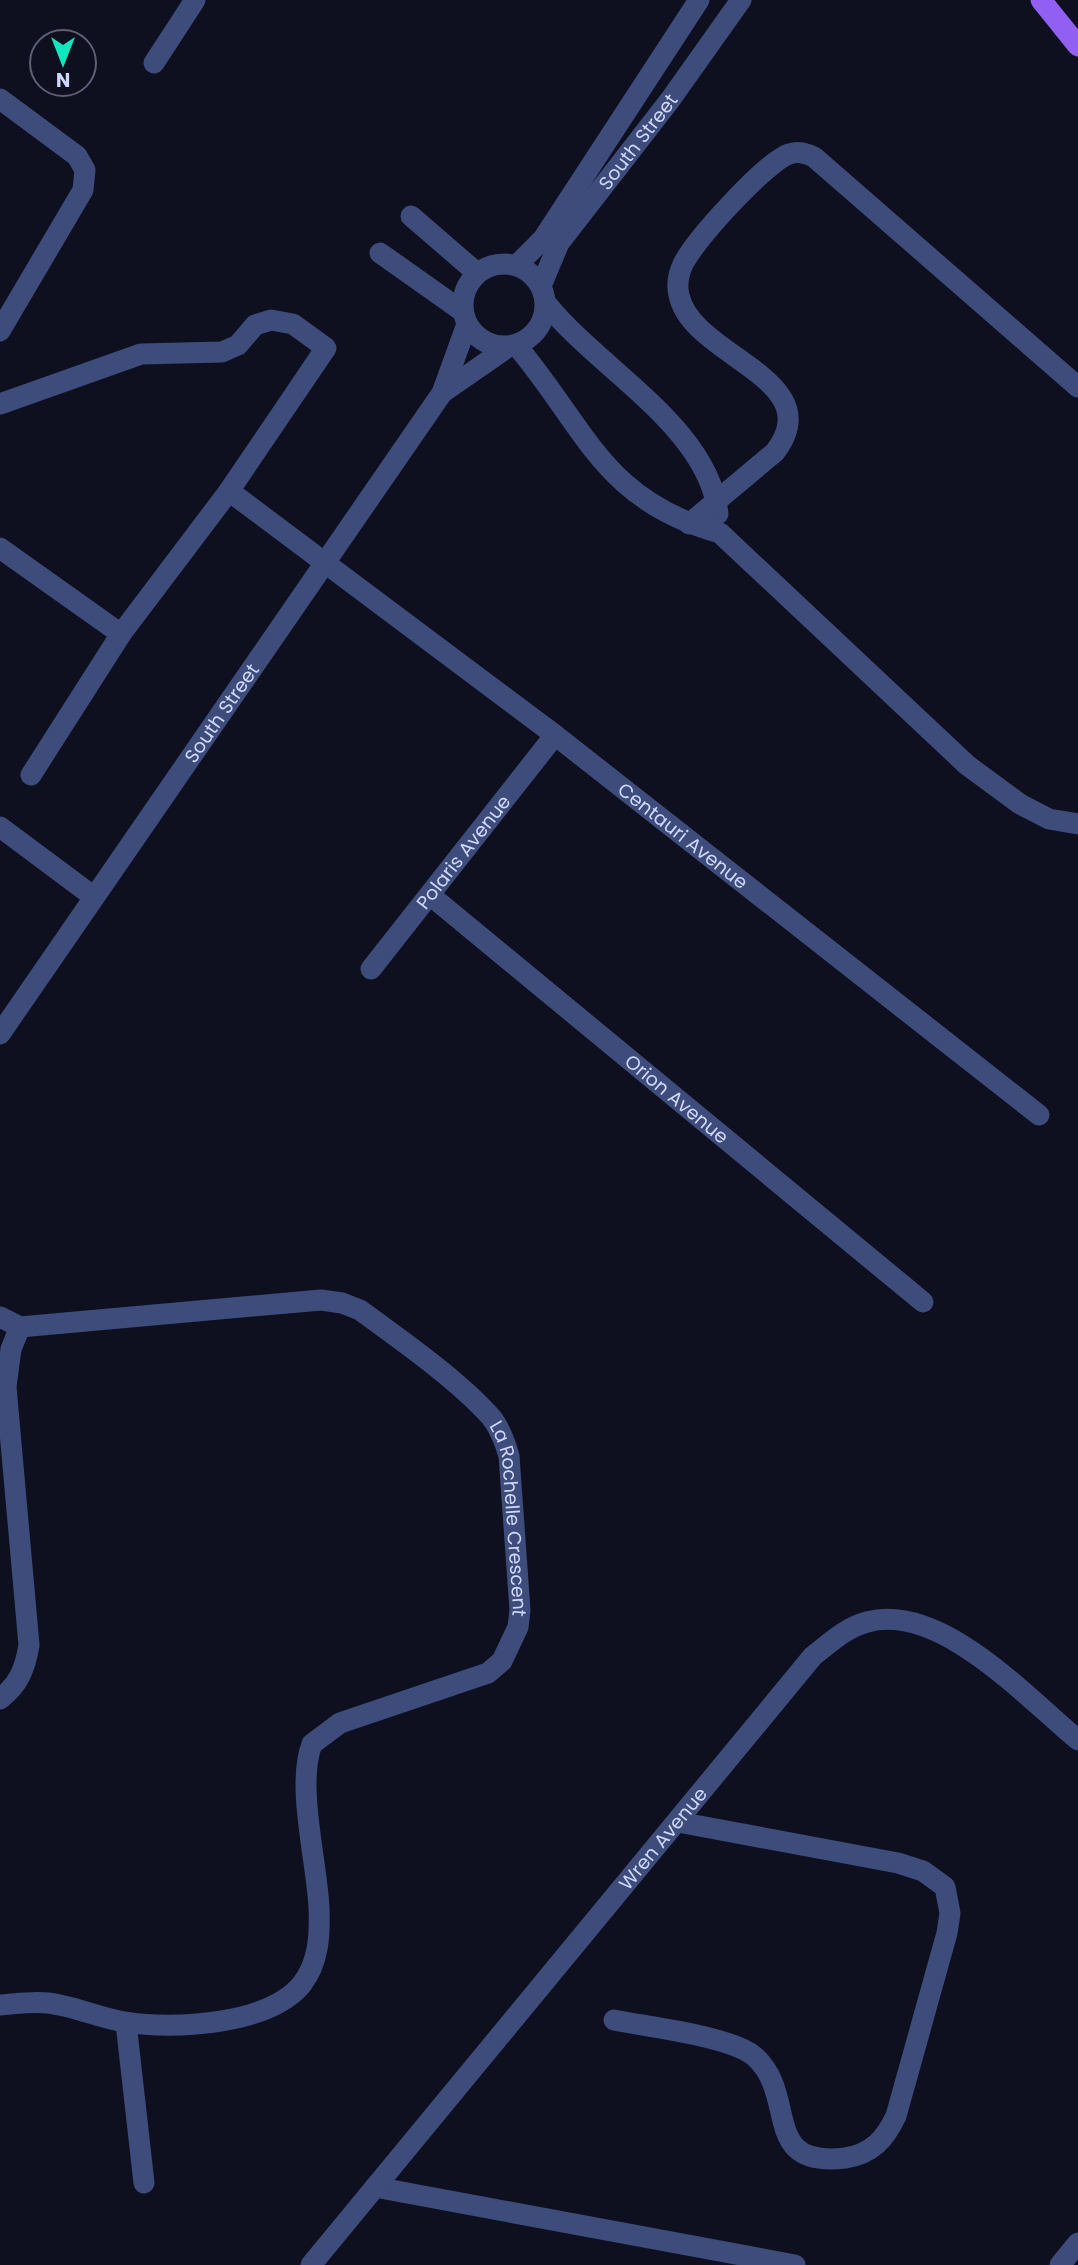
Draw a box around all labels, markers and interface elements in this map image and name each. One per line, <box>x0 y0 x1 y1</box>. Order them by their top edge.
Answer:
north arrow <box>28 28 98 98</box>
text: N <box>56 66 70 93</box>
street label: South Street <box>592 88 684 196</box>
street label: South Street <box>178 658 266 768</box>
street label: Centauri Avenue <box>612 776 754 896</box>
street label: Polaris Avenue <box>410 789 517 915</box>
street label: Orion Avenue <box>619 1048 734 1150</box>
street label: La Rochelle Crescent <box>483 1416 533 1618</box>
street label: Wren Avenue <box>613 1781 714 1896</box>

